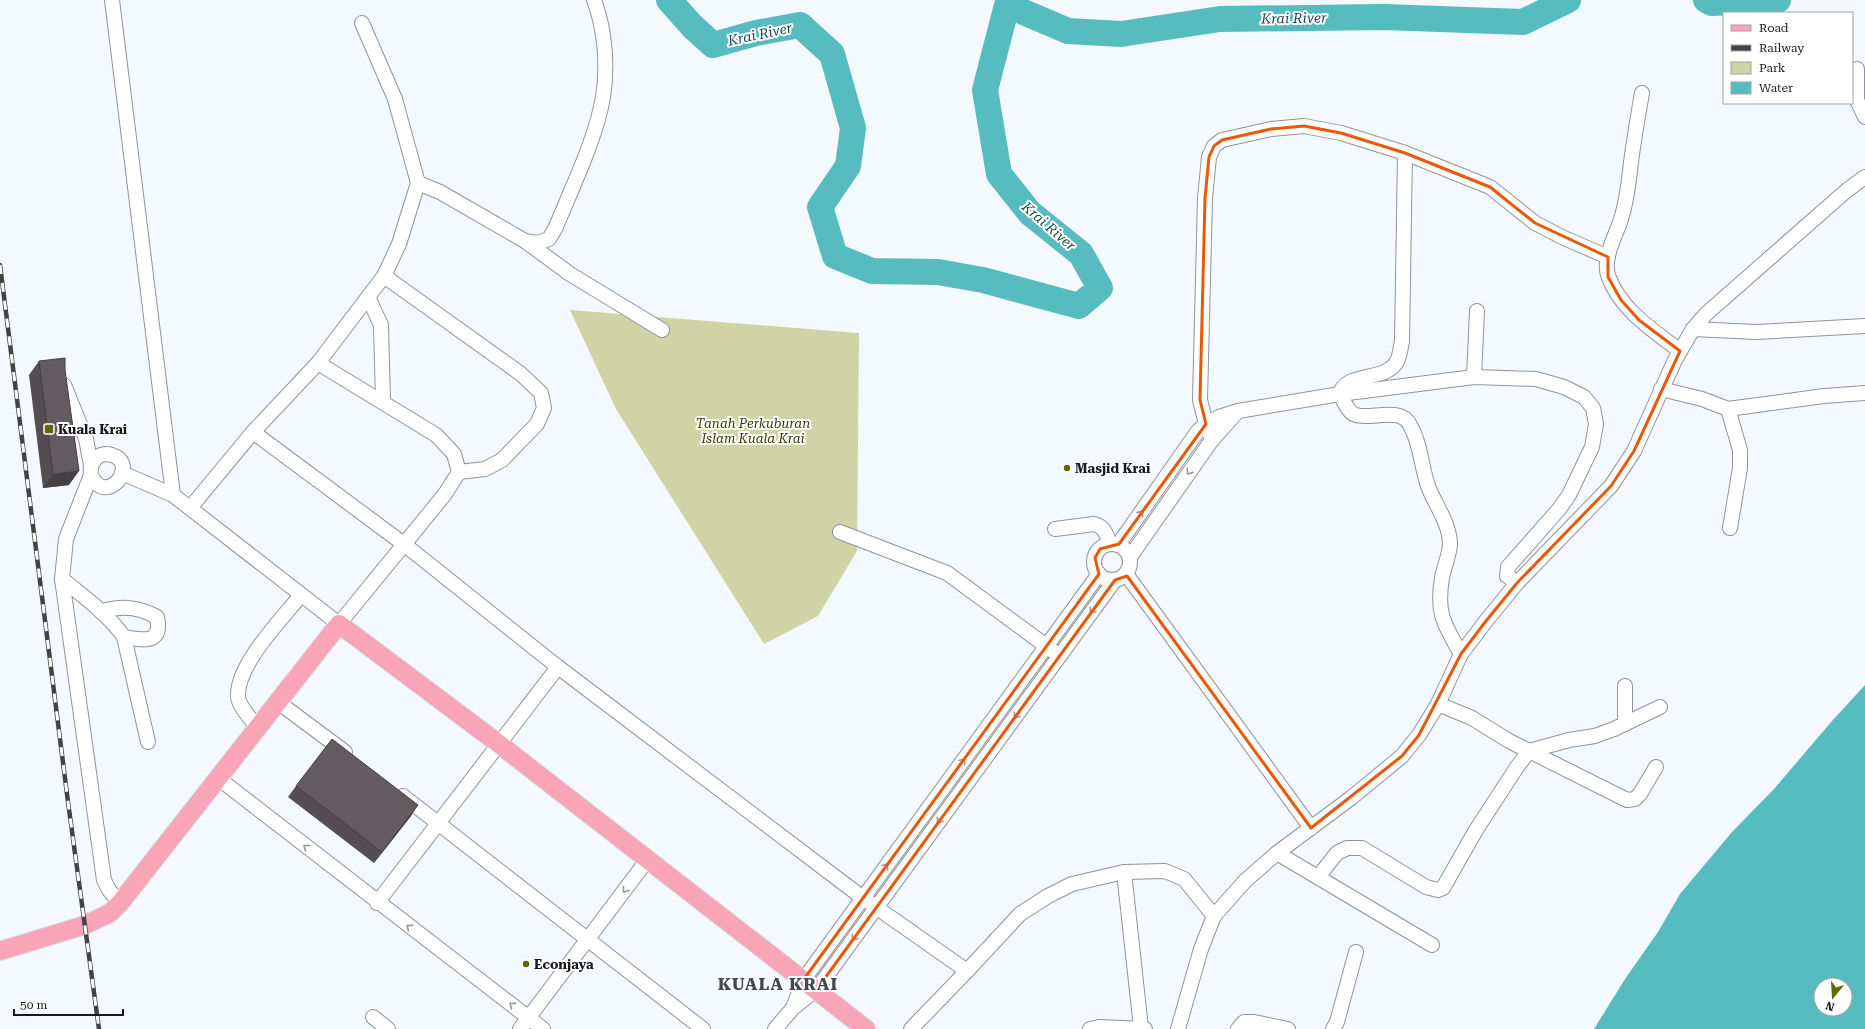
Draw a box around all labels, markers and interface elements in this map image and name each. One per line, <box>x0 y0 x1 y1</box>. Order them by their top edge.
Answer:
water label: Krai River <box>1260 9 1327 27</box>
legend <box>1723 12 1853 104</box>
water label: Krai River <box>725 19 794 49</box>
text: Road <box>1759 21 1789 35</box>
text: Railway <box>1759 41 1805 55</box>
text: Park <box>1759 61 1786 75</box>
text: Water <box>1759 81 1793 95</box>
water label: Krai River <box>1018 198 1079 254</box>
park label: Tanah Perkuburan Islam Kuala Krai <box>696 416 810 446</box>
place label: Kuala Krai <box>58 422 128 437</box>
marker: Kuala Krai <box>43 423 55 435</box>
place label: Masjid Krai <box>1075 461 1151 476</box>
marker: Masjid Krai <box>1062 463 1072 473</box>
one-way arrow <box>1187 468 1194 475</box>
one-way arrow <box>1136 510 1144 517</box>
one-way arrow <box>1089 607 1097 614</box>
one-way arrow <box>1013 712 1021 719</box>
one-way arrow <box>958 758 966 765</box>
one-way arrow <box>936 817 944 824</box>
one-way arrow <box>303 845 310 852</box>
one-way arrow <box>882 863 889 870</box>
one-way arrow <box>623 886 630 893</box>
one-way arrow <box>406 924 413 931</box>
one-way arrow <box>851 934 859 941</box>
place label: Econjaya <box>534 957 594 972</box>
marker: Econjaya <box>521 959 531 969</box>
district label: KUALA KRAI <box>718 974 838 994</box>
north arrow <box>1813 977 1853 1017</box>
scale bar <box>14 991 123 1017</box>
text: 50 m <box>20 998 47 1012</box>
text: N <box>1824 998 1836 1014</box>
one-way arrow <box>509 1003 516 1010</box>

